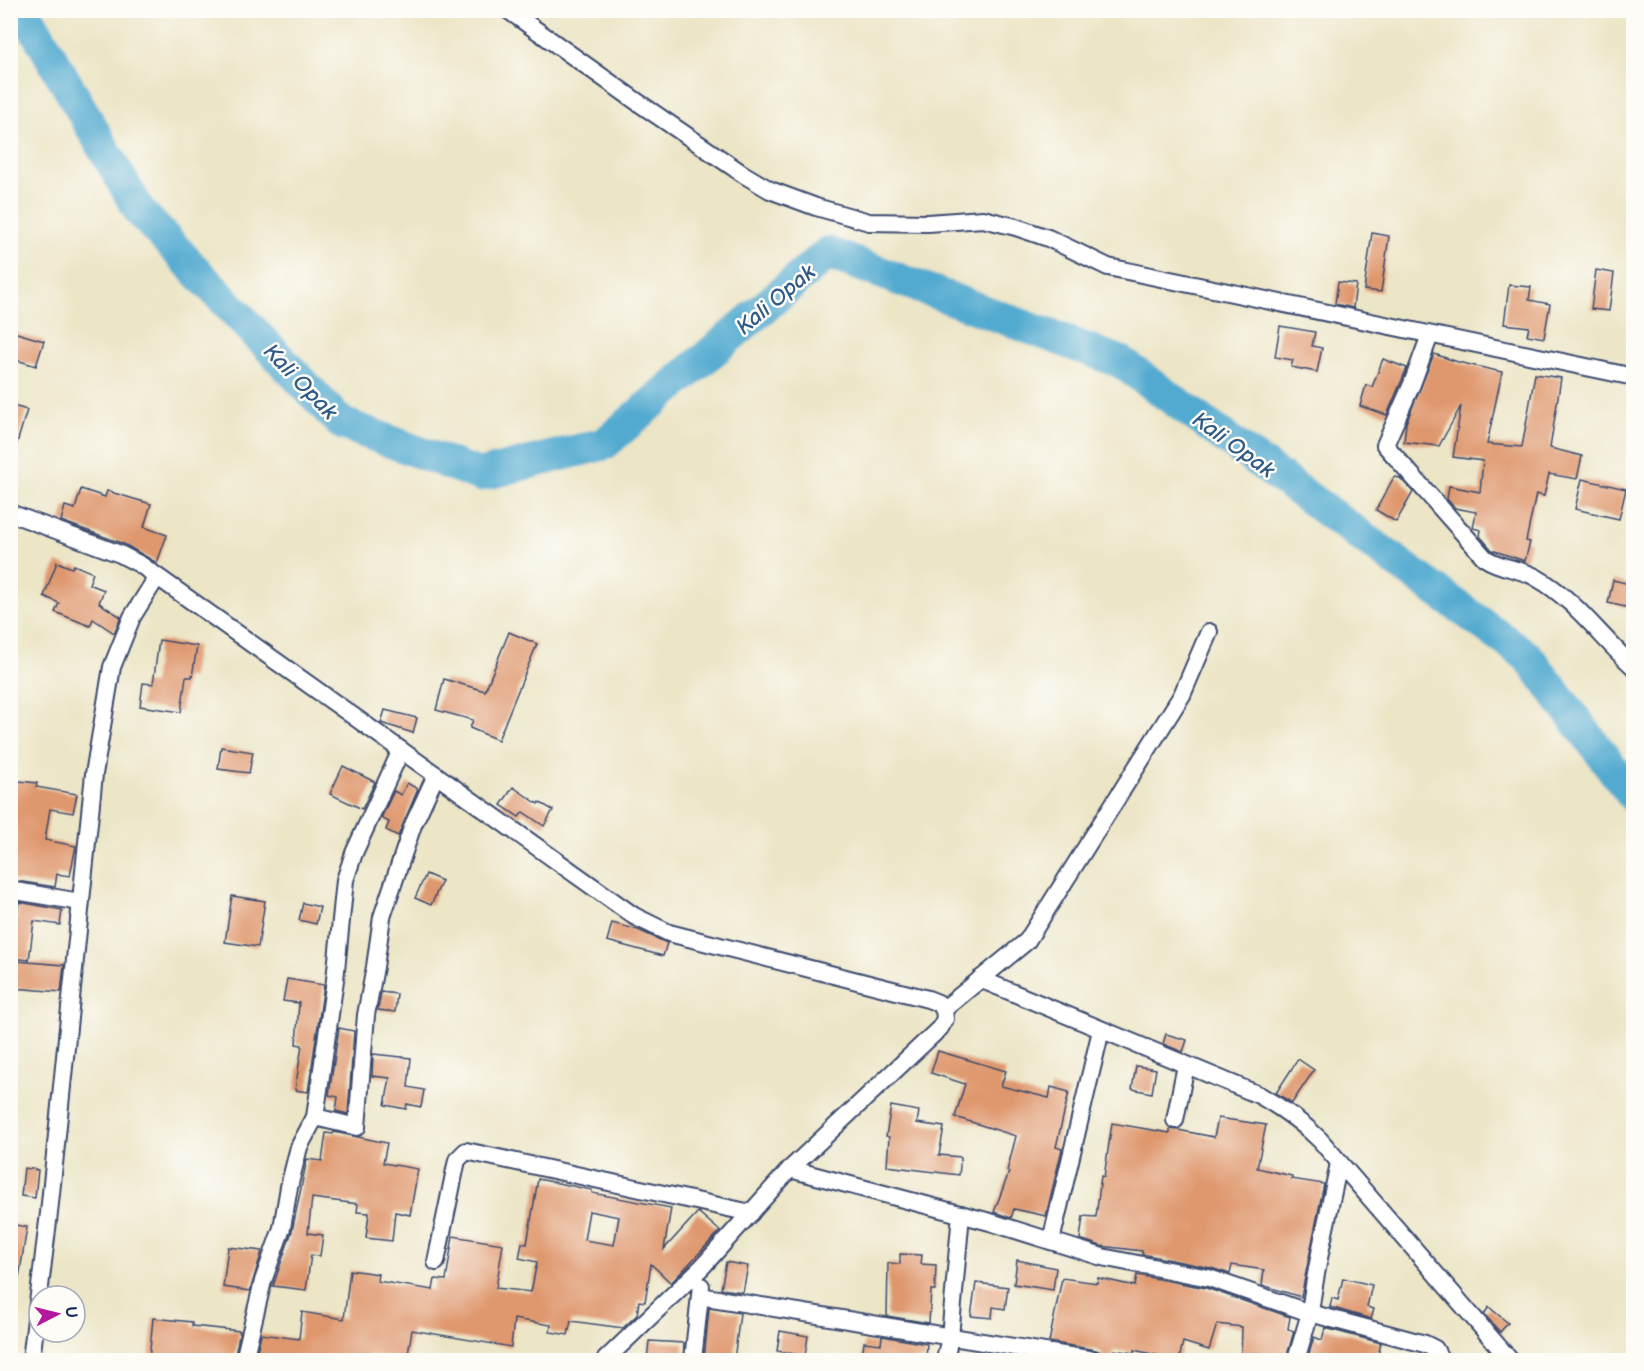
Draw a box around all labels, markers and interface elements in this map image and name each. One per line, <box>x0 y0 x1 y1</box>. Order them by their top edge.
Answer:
water label: Kali Opak <box>731 258 822 341</box>
water label: Kali Opak <box>257 338 344 427</box>
water label: Kali Opak <box>1187 406 1281 485</box>
north arrow <box>27 1284 87 1344</box>
text: U <box>60 1306 81 1319</box>

